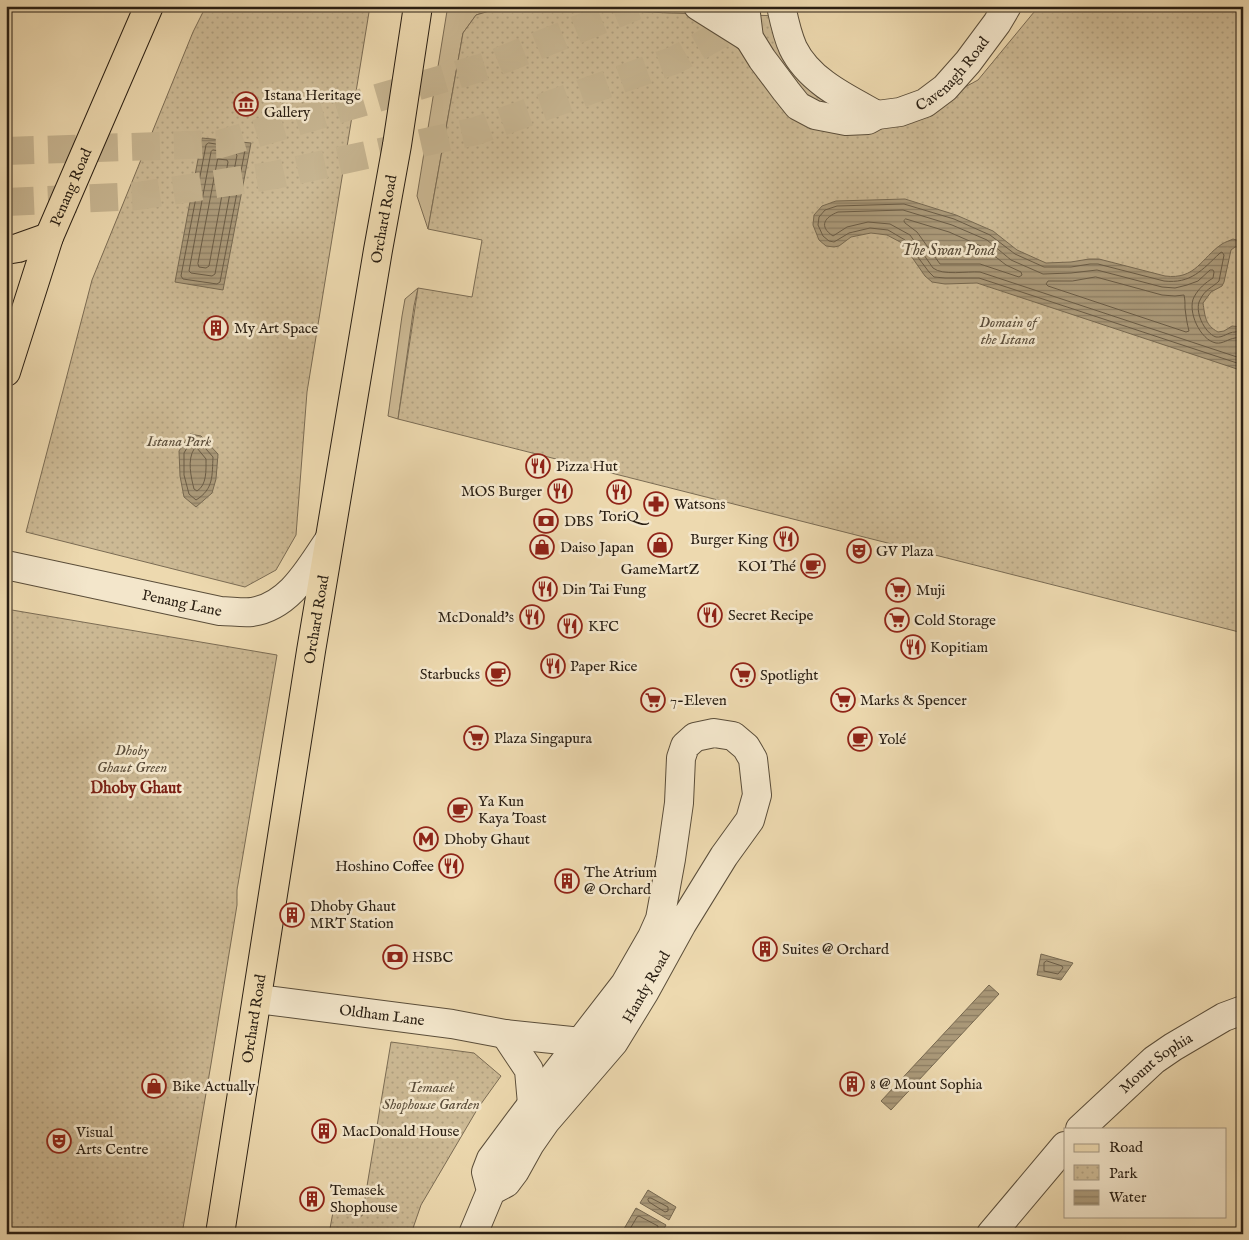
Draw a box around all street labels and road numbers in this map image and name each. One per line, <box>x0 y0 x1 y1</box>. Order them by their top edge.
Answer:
street label: Cavenagh Road <box>913 32 994 116</box>
street label: Penang Road <box>46 144 97 229</box>
street label: Orchard Road <box>367 172 402 265</box>
street label: Orchard Road <box>300 573 334 665</box>
street label: Penang Lane <box>140 585 224 621</box>
street label: Handy Road <box>618 947 675 1027</box>
street label: Orchard Road <box>238 972 271 1064</box>
street label: Oldham Lane <box>338 1001 426 1030</box>
street label: Mount Sophia <box>1115 1028 1197 1098</box>

